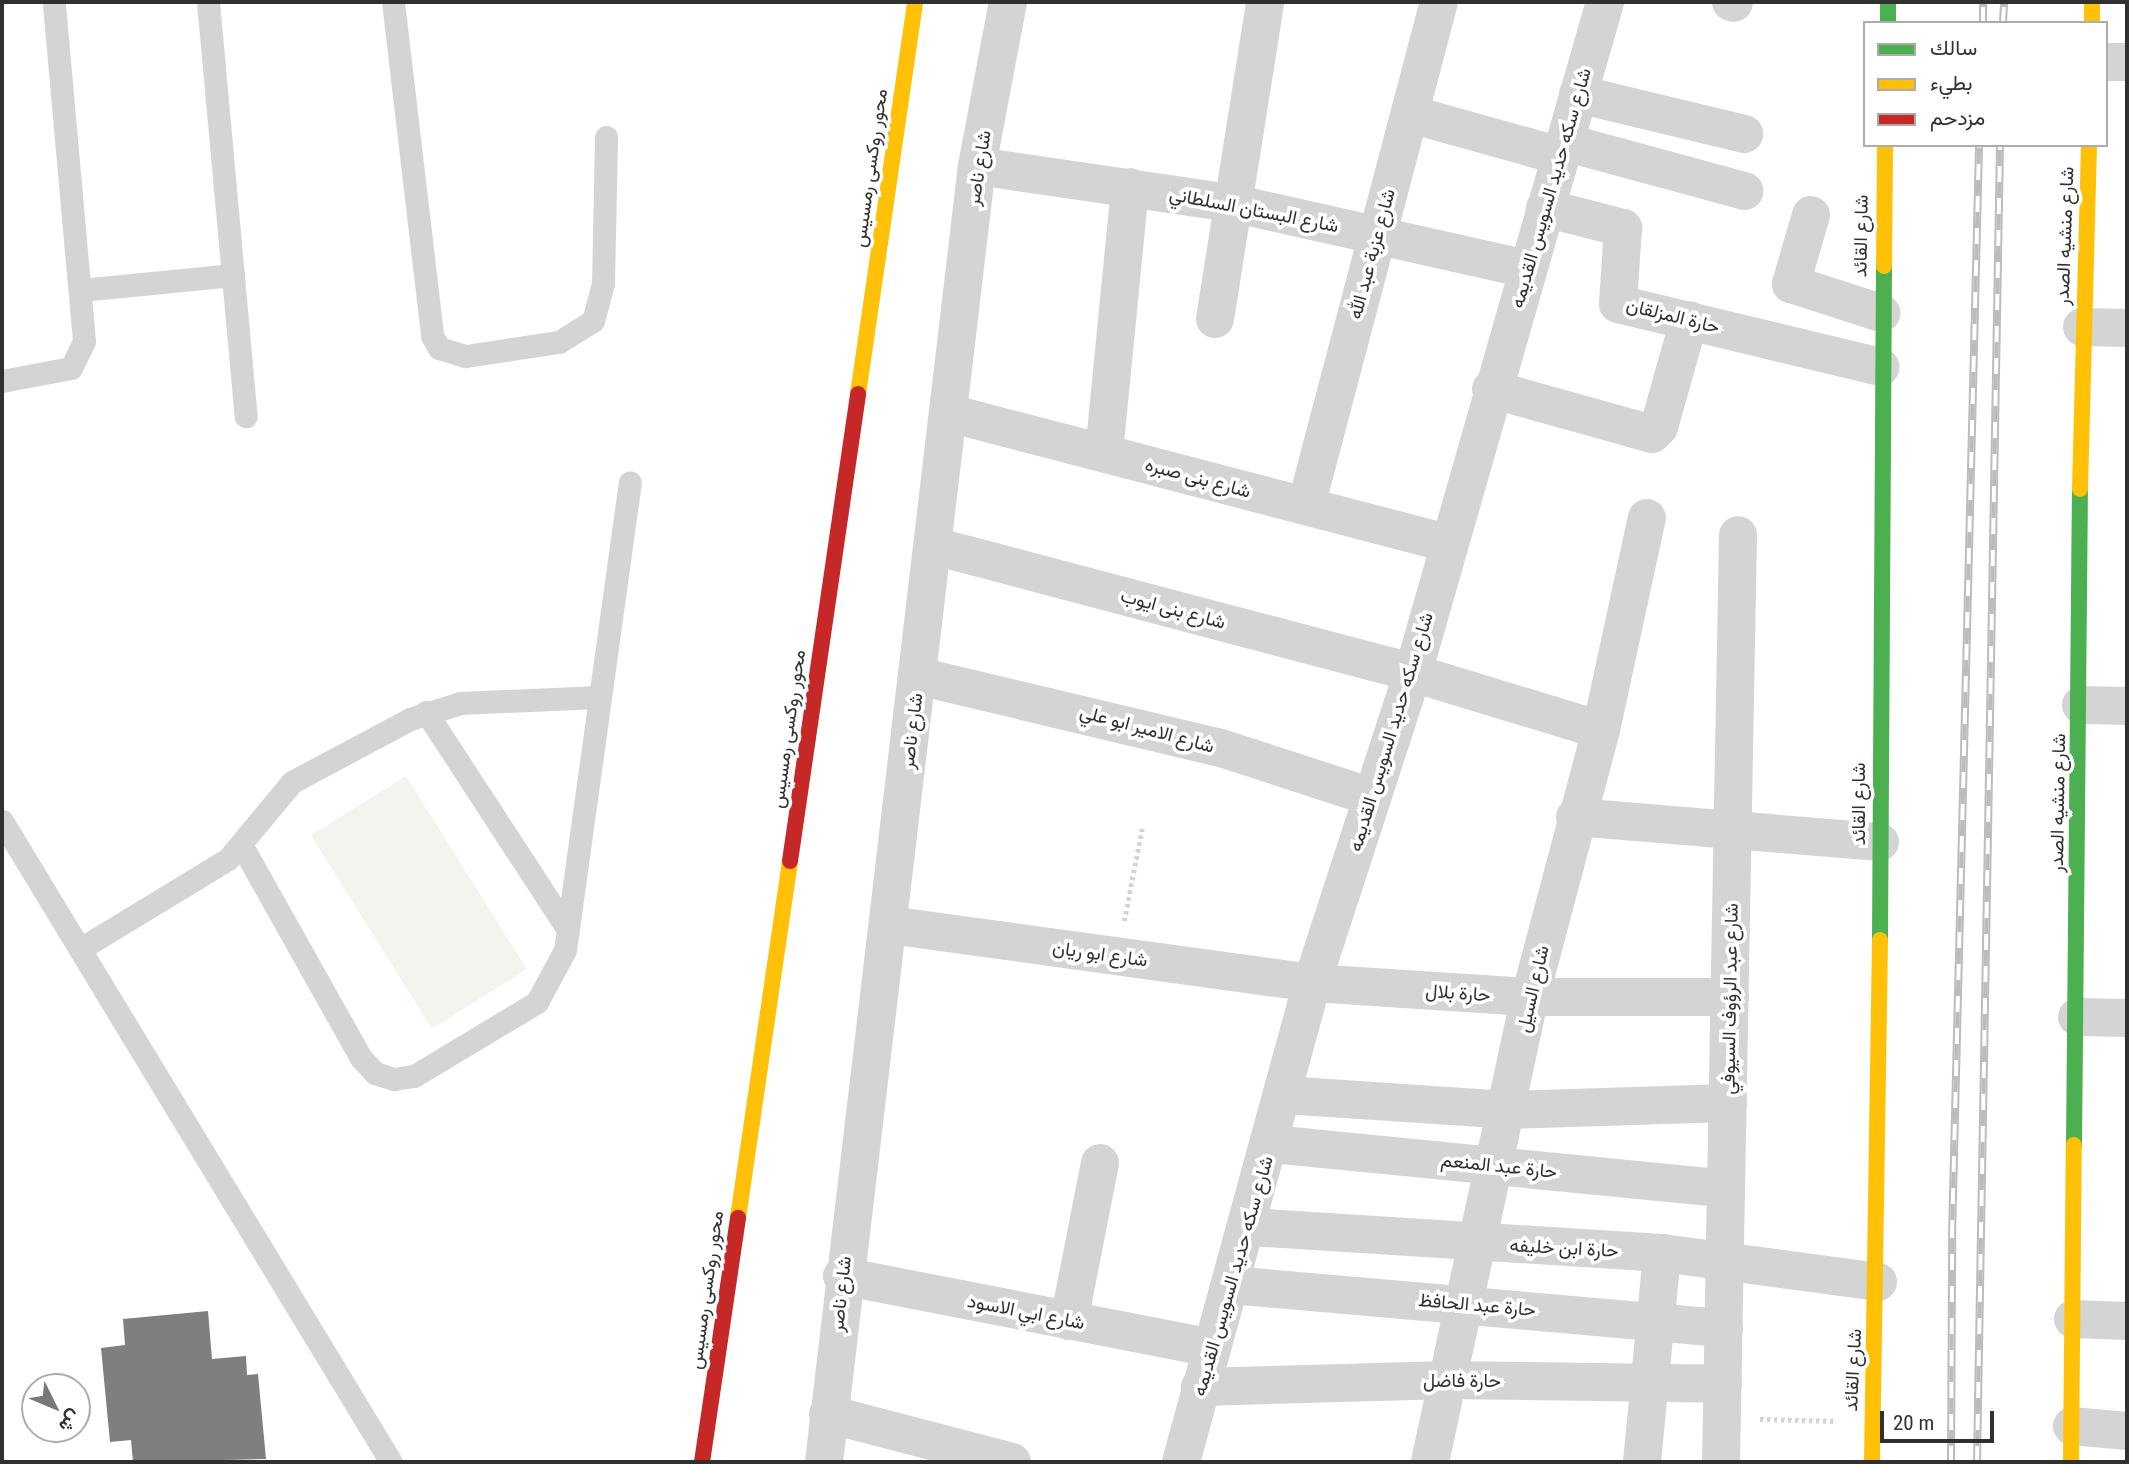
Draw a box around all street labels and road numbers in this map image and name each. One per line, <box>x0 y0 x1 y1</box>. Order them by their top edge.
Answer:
street label: شارع سكه حديد السويس القديمه <box>1506 65 1596 311</box>
street label: محور روكسى رمسيس <box>848 87 892 249</box>
street label: شارع ناصر <box>962 129 996 207</box>
street label: شارع منشيه الصدر <box>2051 166 2079 306</box>
street label: شارع البستان السلطاني <box>1167 182 1341 238</box>
street label: شارع عزبة عبد الله <box>1344 186 1400 322</box>
street label: شارع القائد <box>1849 194 1873 278</box>
street label: حارة المزلقان <box>1624 293 1722 339</box>
street label: شارع بنى صبره <box>1143 453 1253 503</box>
street label: شارع بنى ايوب <box>1118 584 1228 634</box>
street label: شارع سكه حديد السويس القديمه <box>1344 610 1438 854</box>
street label: محور روكسى رمسيس <box>766 648 810 810</box>
street label: شارع ناصر <box>896 692 928 770</box>
street label: شارع الامير ابو علي <box>1077 700 1217 758</box>
street label: شارع منشيه الصدر <box>2045 733 2071 873</box>
street label: شارع القائد <box>1848 763 1870 845</box>
street label: شارع عبد الرؤوف السيوفي <box>1717 903 1743 1095</box>
street label: شارع ابو ريان <box>1051 936 1149 972</box>
street label: شارع السيل <box>1512 943 1554 1035</box>
street label: حارة بلال <box>1425 979 1491 1007</box>
street label: حارة عبد المنعم <box>1440 1149 1558 1183</box>
street label: شارع سكه حديد السويس القديمه <box>1188 1153 1278 1399</box>
street label: محور روكسى رمسيس <box>684 1209 728 1371</box>
street label: حارة ابن خليفه <box>1509 1234 1619 1262</box>
street label: شارع ناصر <box>826 1255 856 1333</box>
street label: شارع ابي الاسود <box>966 1289 1086 1335</box>
street label: حارة عبد الحافظ <box>1417 1289 1537 1321</box>
street label: شارع القائد <box>1839 1328 1867 1412</box>
street label: حارة فاضل <box>1423 1370 1501 1392</box>

